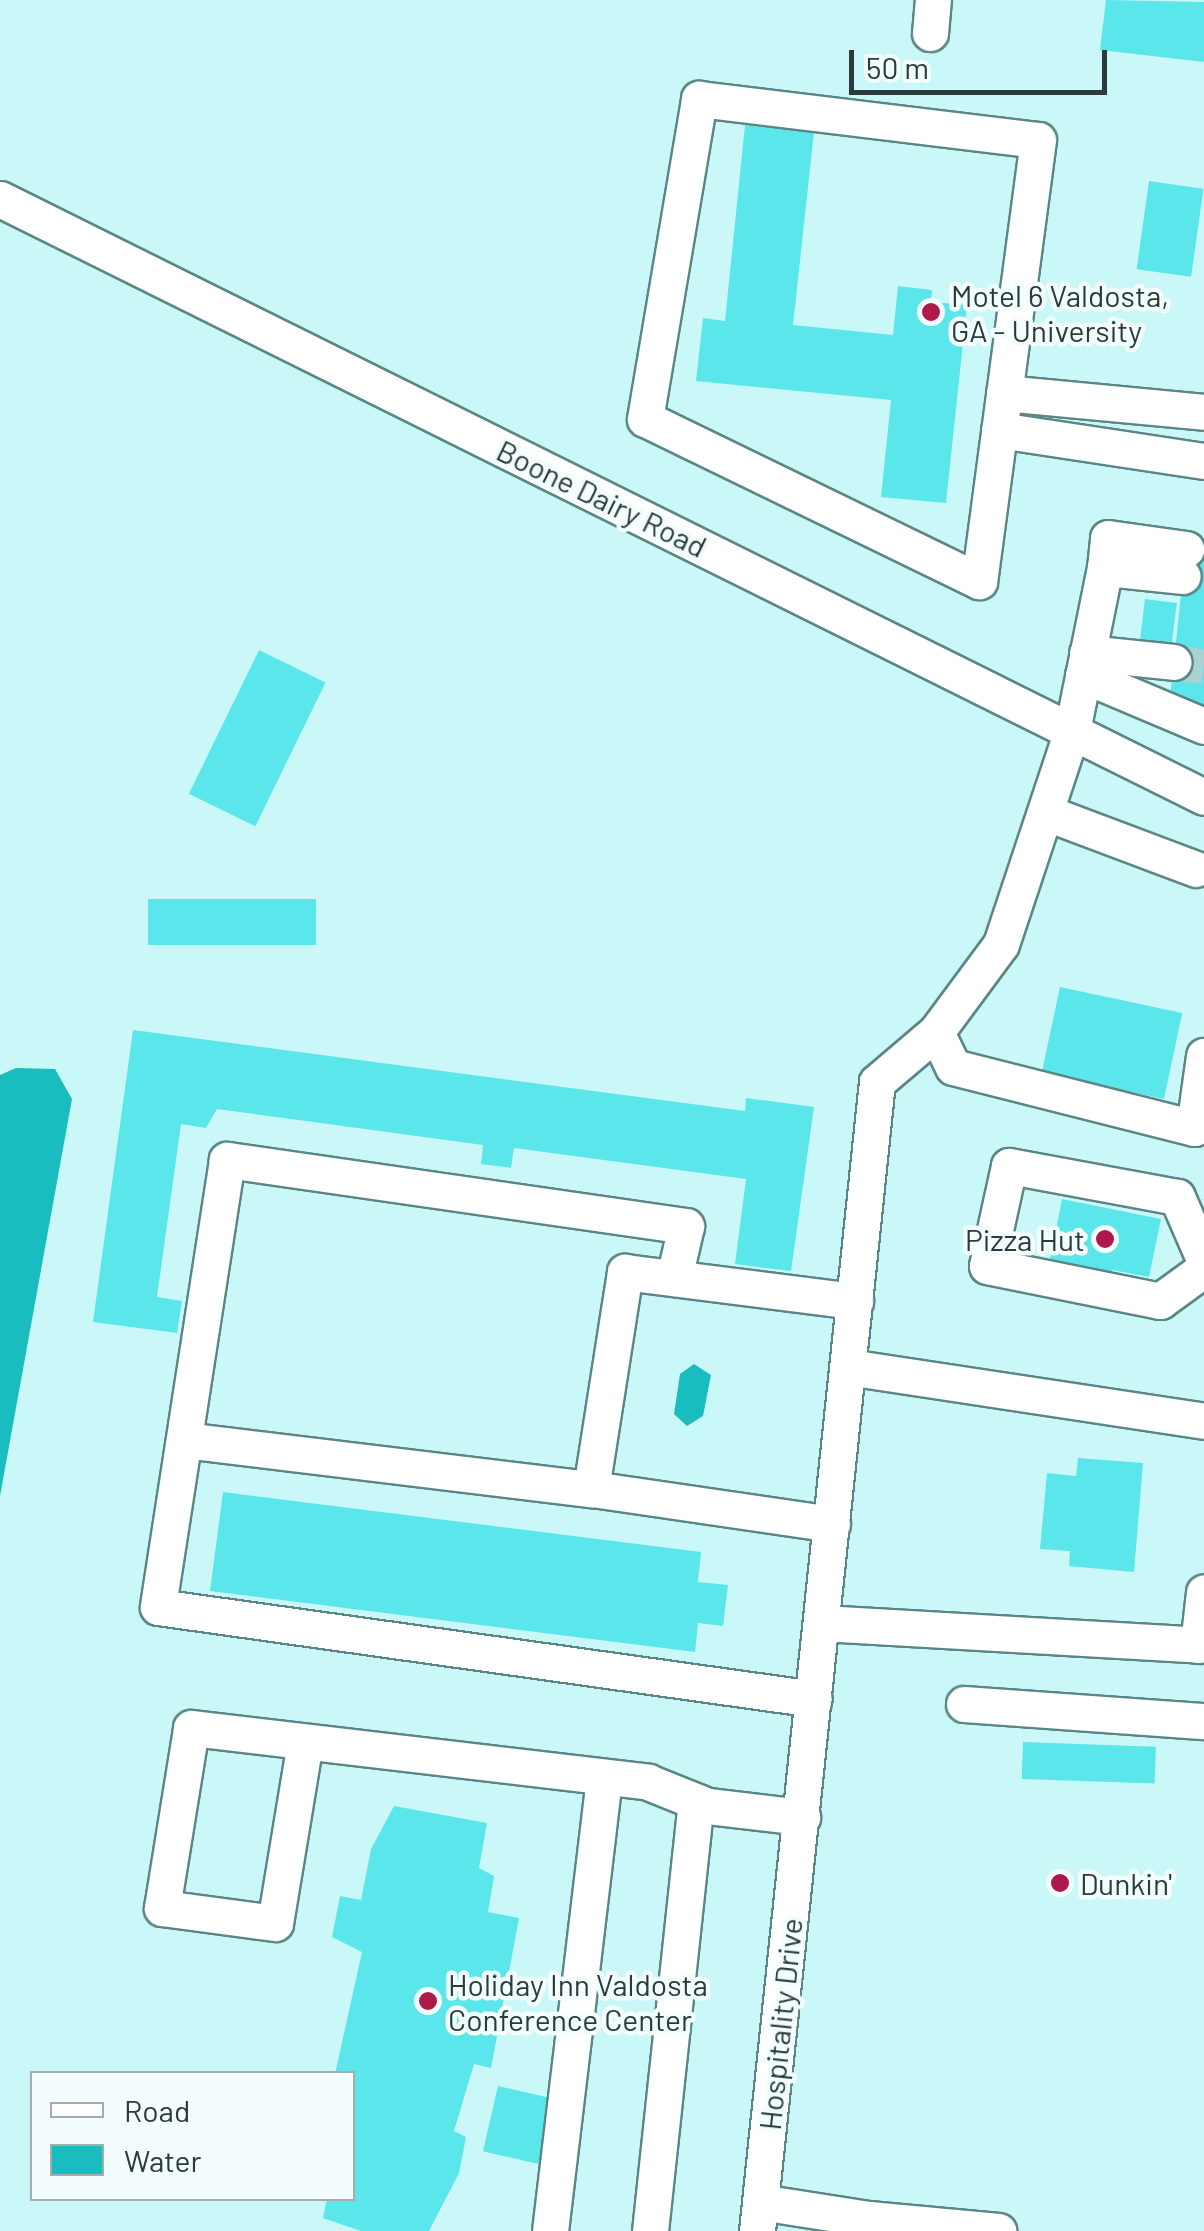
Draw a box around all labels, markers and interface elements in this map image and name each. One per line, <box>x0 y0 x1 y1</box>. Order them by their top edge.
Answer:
scale bar <box>854 30 1112 92</box>
text: 50 m <box>866 49 929 85</box>
place label: Motel 6 Valdosta, GA - University <box>951 277 1169 348</box>
marker: Motel 6 Valdosta, GA - University <box>920 301 942 323</box>
street label: Boone Dairy Road <box>491 432 713 564</box>
place label: Pizza Hut <box>965 1221 1085 1257</box>
marker: Pizza Hut <box>1094 1228 1116 1250</box>
place label: Dunkin' <box>1080 1865 1172 1901</box>
marker: Dunkin' <box>1049 1872 1071 1894</box>
street label: Hospitality Drive <box>751 1916 809 2132</box>
place label: Holiday Inn Valdosta Conference Center <box>448 1966 708 2036</box>
marker: Holiday Inn Valdosta Conference Center <box>417 1990 439 2012</box>
legend <box>30 2071 355 2201</box>
text: Road <box>124 2092 190 2128</box>
text: Water <box>124 2142 202 2178</box>

